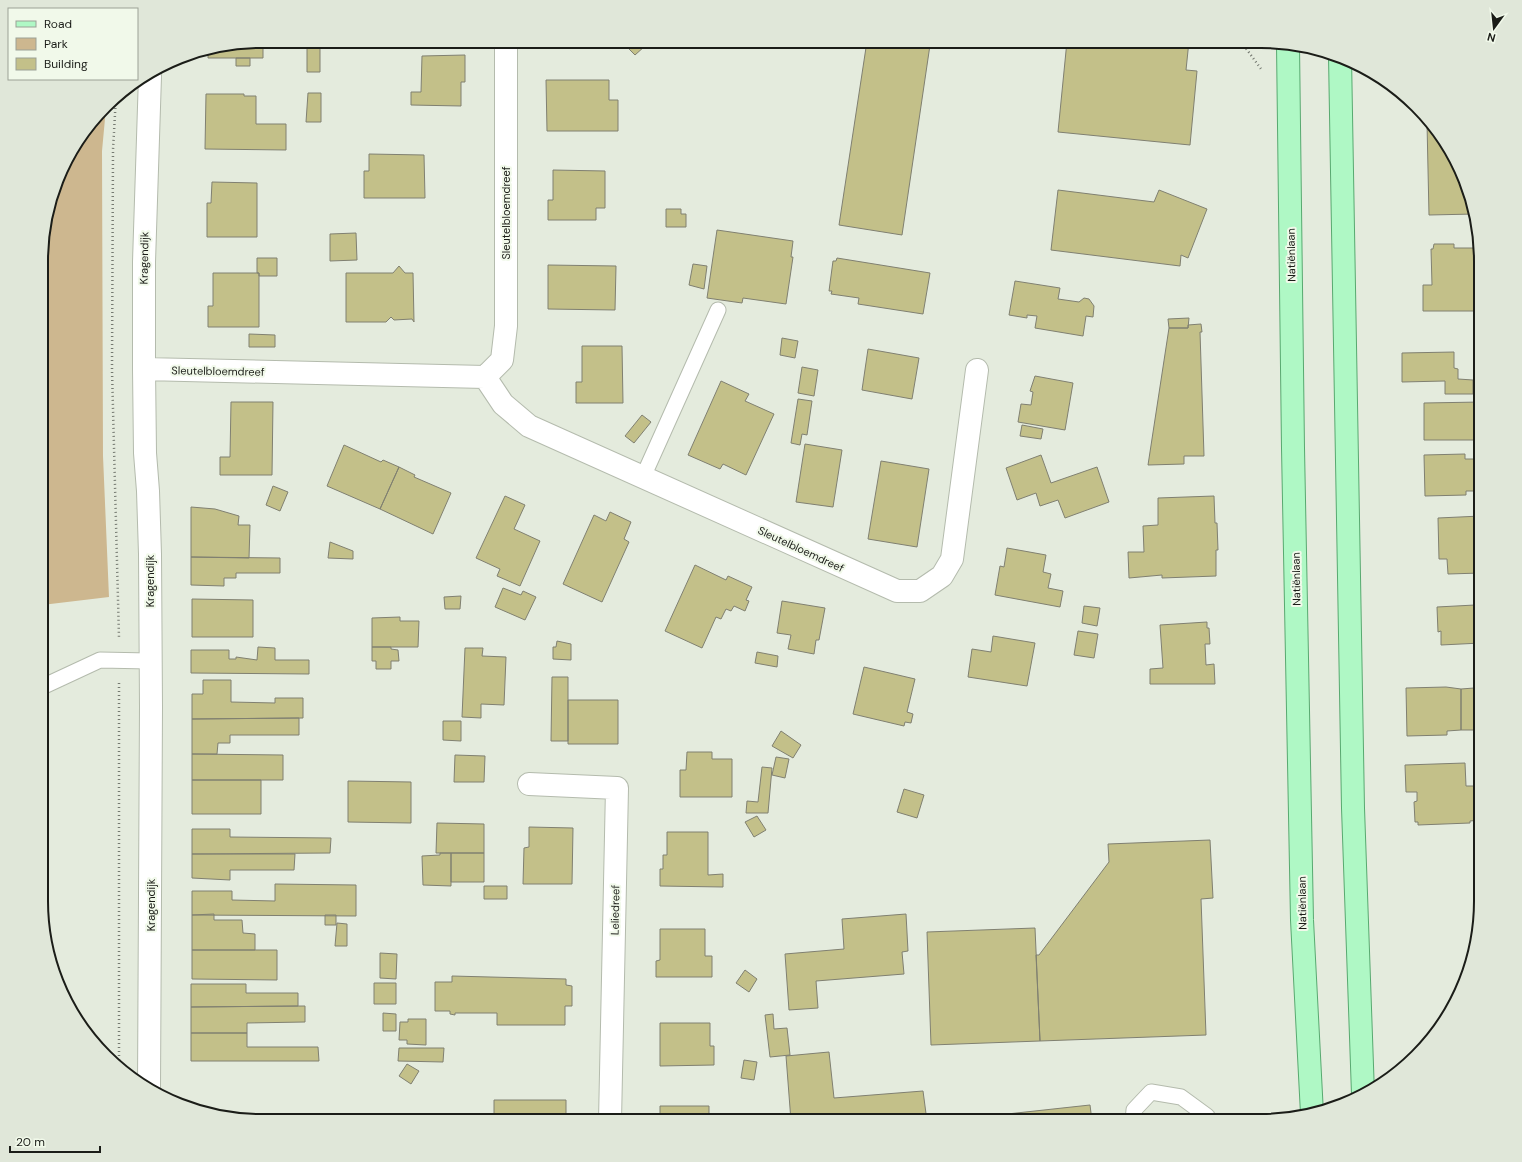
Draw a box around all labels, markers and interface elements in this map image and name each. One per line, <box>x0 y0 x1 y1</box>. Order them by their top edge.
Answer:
legend <box>8 8 138 80</box>
north arrow <box>1474 8 1514 48</box>
text: Road <box>44 16 72 32</box>
text: N <box>1486 30 1497 45</box>
text: Park <box>44 36 68 52</box>
text: Building <box>44 56 88 72</box>
street label: Sleutelbloemdreef <box>499 166 513 260</box>
street label: Natiënlaan <box>1284 228 1298 282</box>
street label: Kragendijk <box>137 231 151 284</box>
street label: Sleutelbloemdreef <box>171 363 265 379</box>
street label: Sleutelbloemdreef <box>756 523 846 575</box>
street label: Natiënlaan <box>1289 552 1303 606</box>
street label: Kragendijk <box>143 554 157 607</box>
street label: Natiënlaan <box>1295 876 1309 930</box>
street label: Kragendijk <box>144 878 158 931</box>
street label: Leliedreef <box>608 885 622 935</box>
scale bar <box>10 1128 100 1154</box>
text: 20 m <box>16 1134 45 1150</box>

